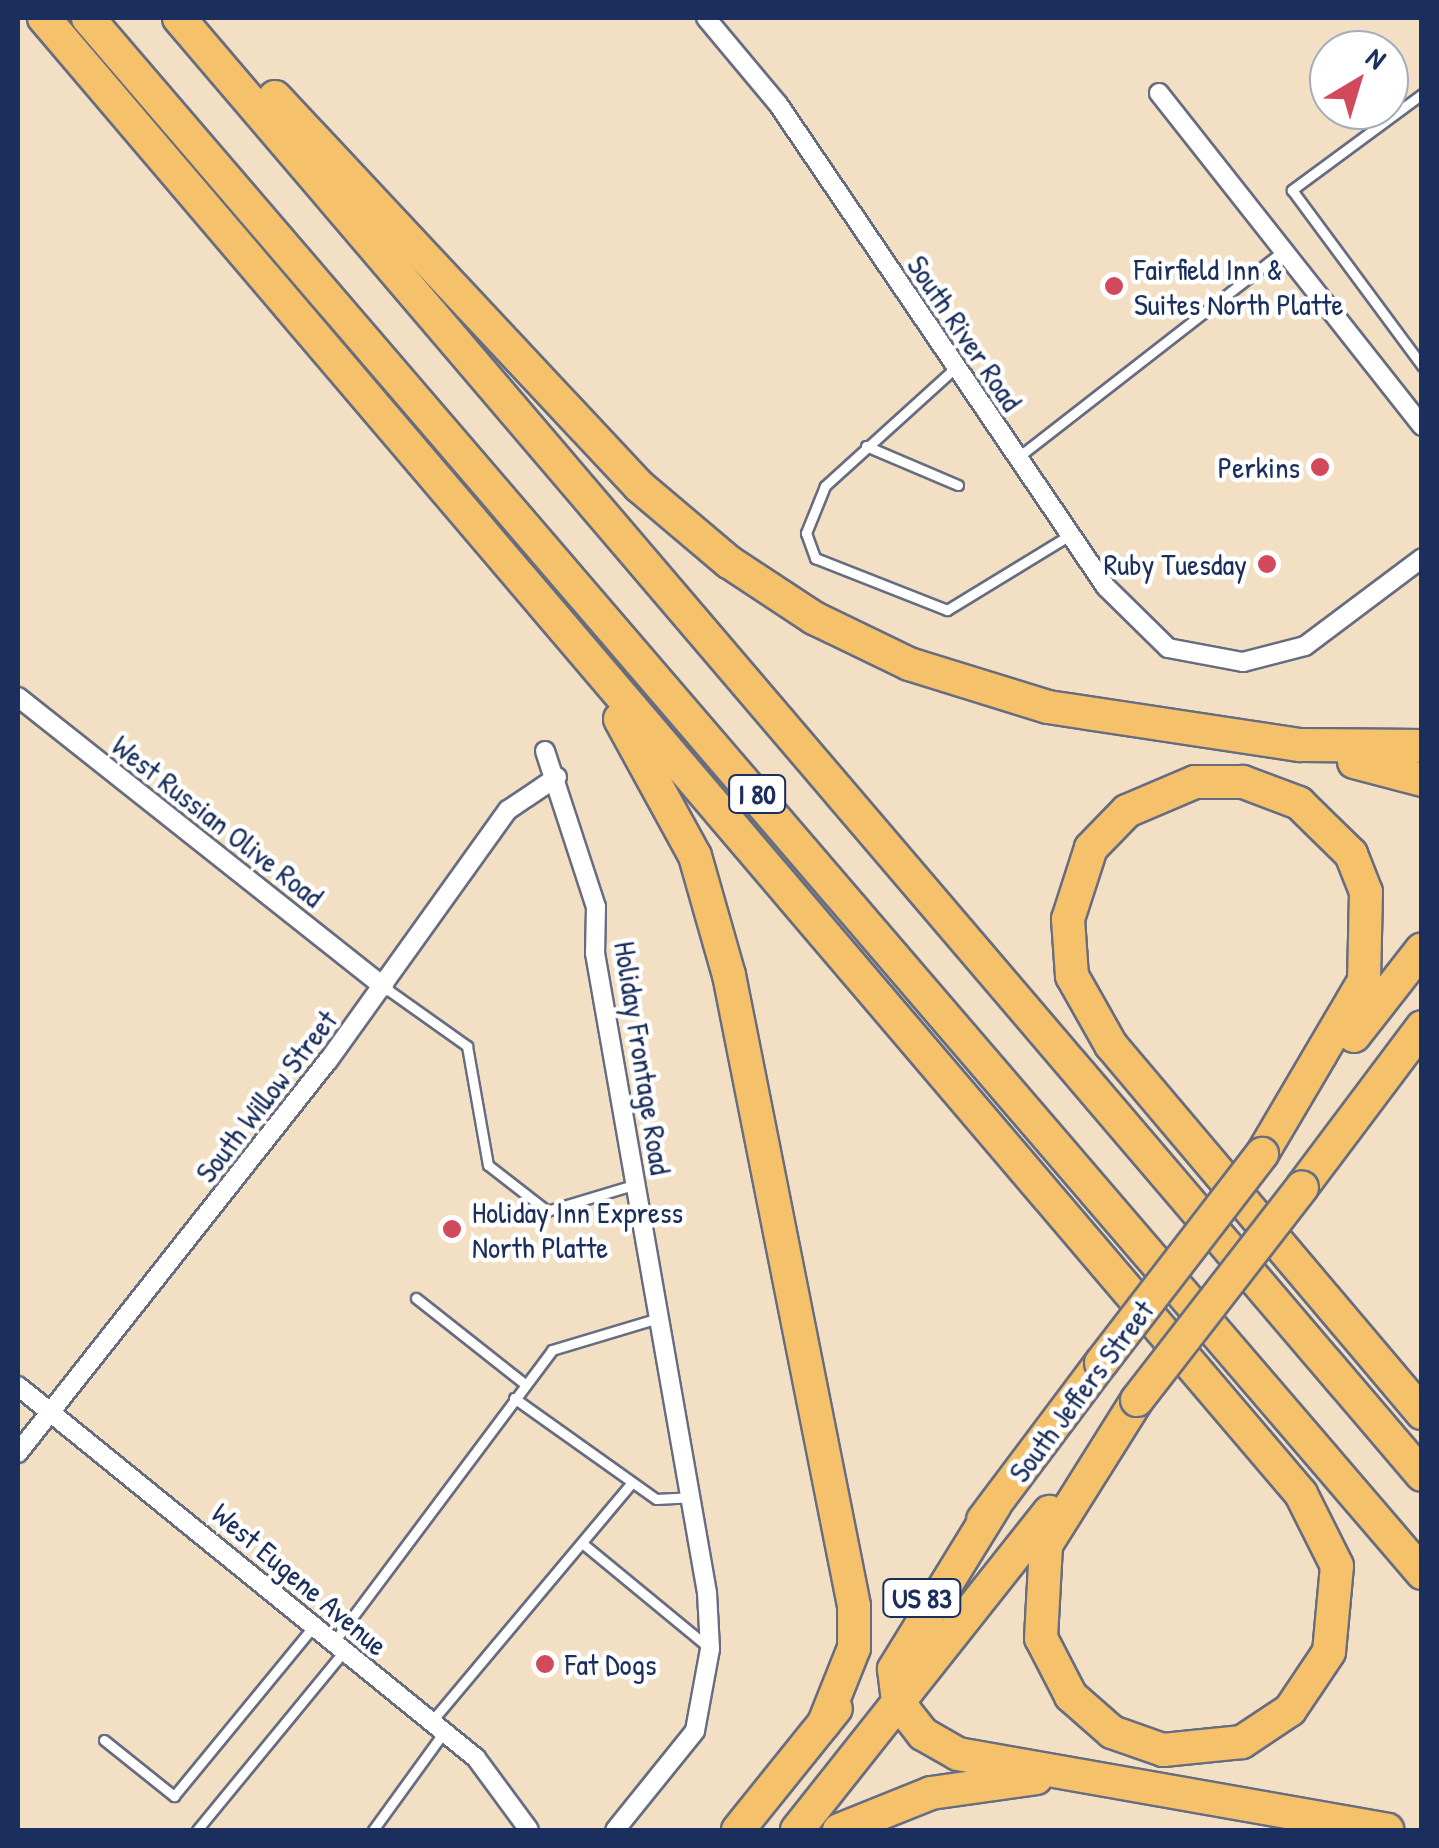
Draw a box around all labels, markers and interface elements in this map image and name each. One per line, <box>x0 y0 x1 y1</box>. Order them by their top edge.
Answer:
north arrow <box>1309 30 1409 130</box>
text: N <box>1359 38 1394 77</box>
street label: South River Road <box>900 248 1030 418</box>
place label: Fairfield Inn & Suites North Platte <box>1134 251 1343 322</box>
marker: Fairfield Inn & Suites North Platte <box>1103 275 1125 297</box>
place label: Perkins <box>1218 449 1300 485</box>
marker: Perkins <box>1309 456 1331 478</box>
place label: Ruby Tuesday <box>1104 546 1247 582</box>
marker: Ruby Tuesday <box>1256 553 1278 575</box>
street label: West Russian Olive Road <box>105 727 331 915</box>
road number: I 80 <box>727 771 787 817</box>
street label: Holiday Frontage Road <box>607 939 679 1177</box>
street label: South Willow Street <box>188 1003 344 1189</box>
place label: Holiday Inn Express North Platte <box>472 1194 683 1264</box>
marker: Holiday Inn Express North Platte <box>441 1218 463 1240</box>
street label: South Jeffers Street <box>1001 1293 1161 1489</box>
street label: West Eugene Avenue <box>205 1495 395 1663</box>
road number: US 83 <box>882 1575 962 1621</box>
place label: Fat Dogs <box>565 1646 656 1682</box>
marker: Fat Dogs <box>534 1653 556 1675</box>

